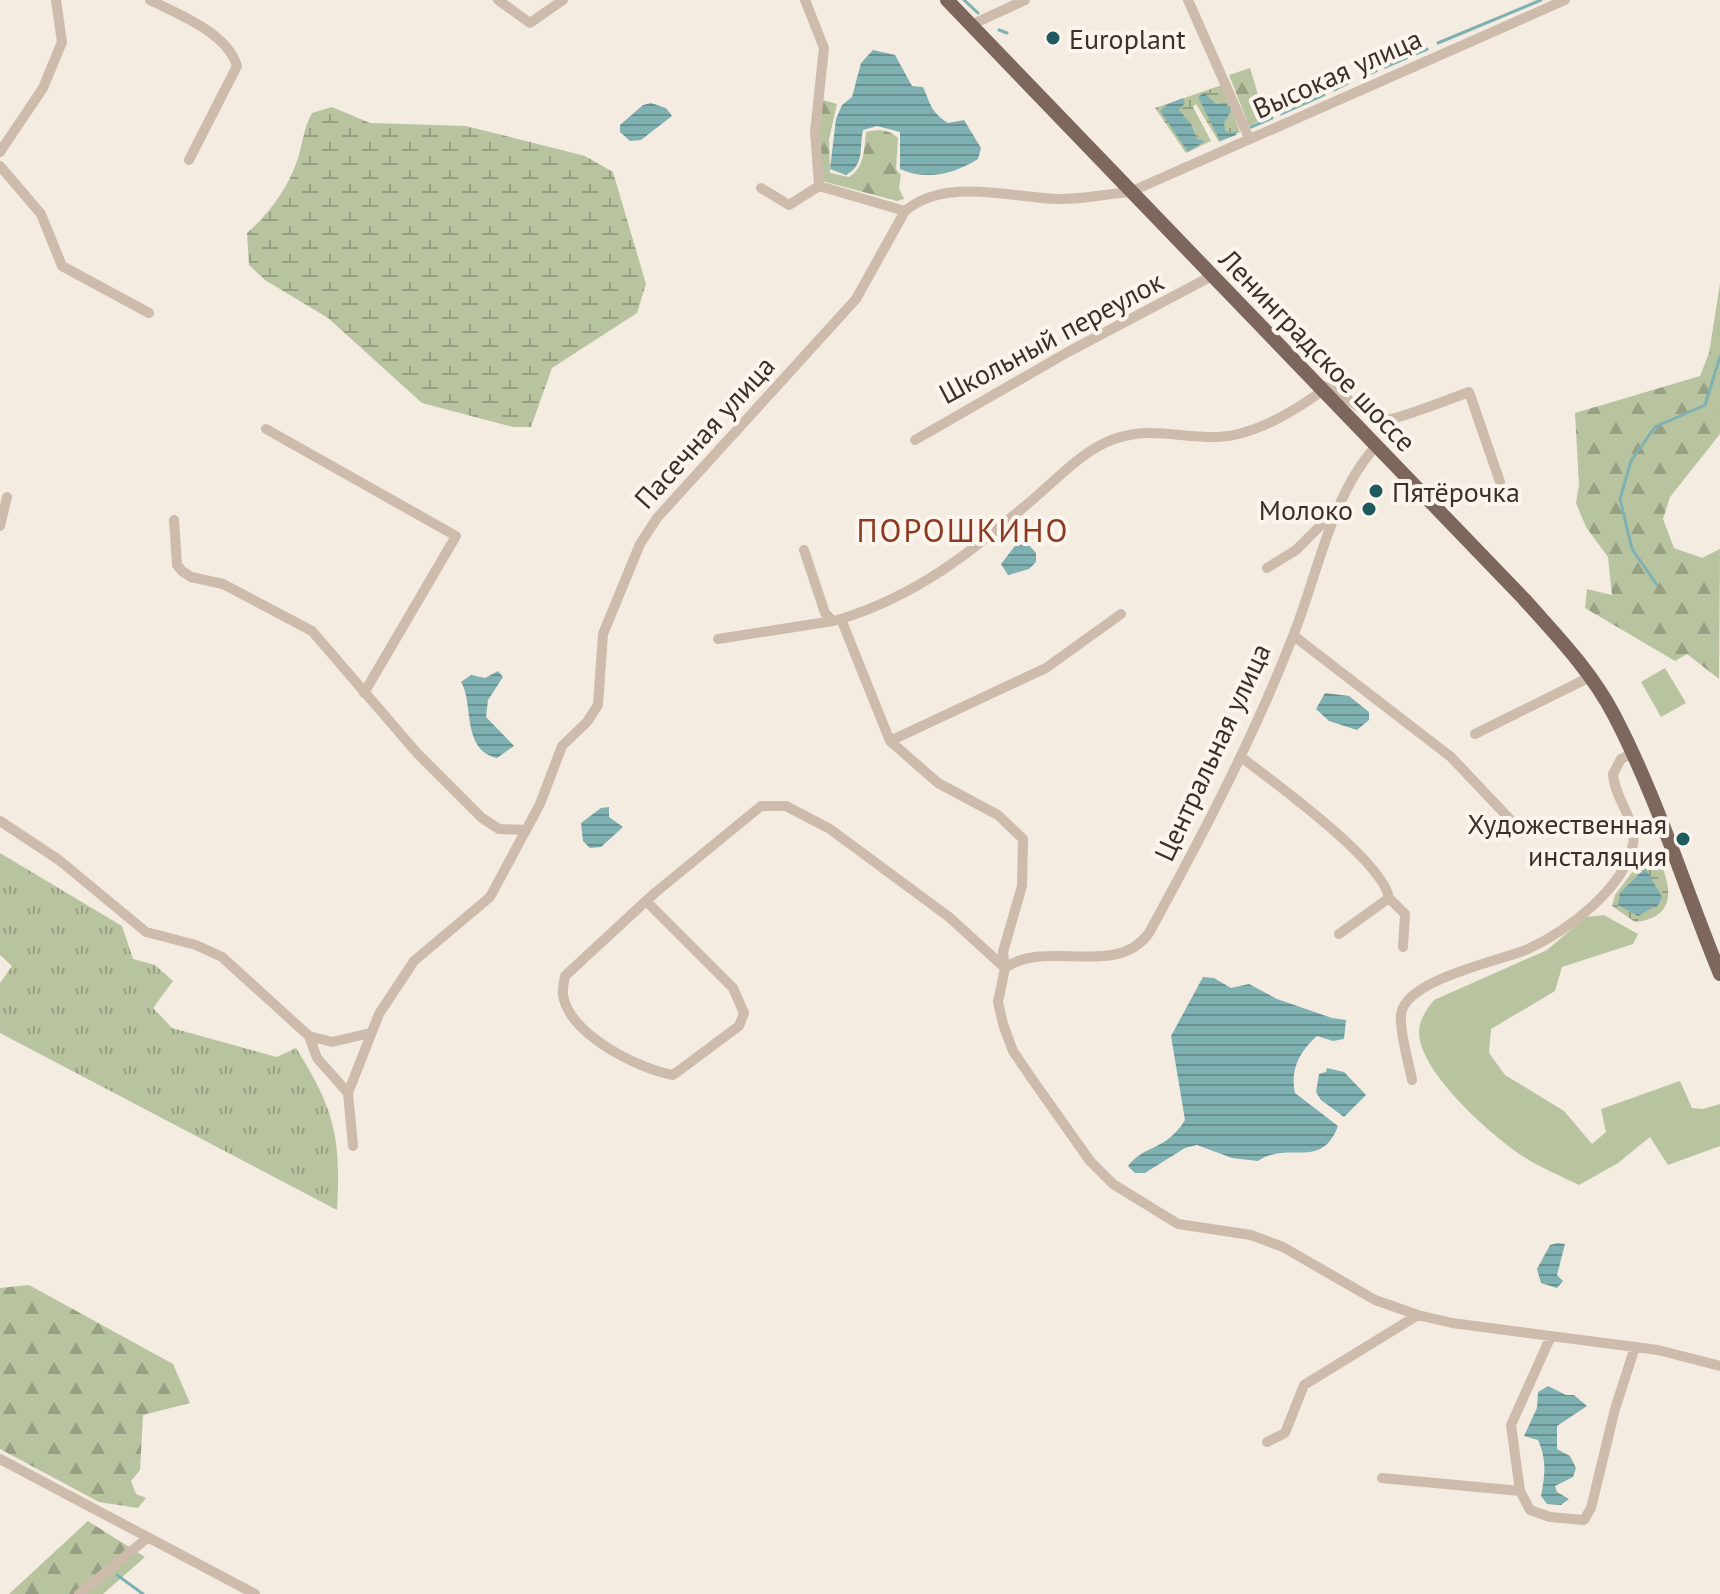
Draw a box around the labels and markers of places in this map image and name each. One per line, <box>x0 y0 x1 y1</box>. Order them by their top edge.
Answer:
place label: Europlant <box>1069 20 1186 57</box>
marker: Europlant <box>1044 29 1062 47</box>
place label: Пятёрочка <box>1392 473 1520 510</box>
marker: Пятёрочка <box>1367 482 1385 500</box>
place label: Молоко <box>1259 491 1353 528</box>
marker: Молоко <box>1360 500 1378 518</box>
place label: Художественная инсталяция <box>1467 805 1667 874</box>
marker: Художественная инсталяция <box>1674 830 1692 848</box>

